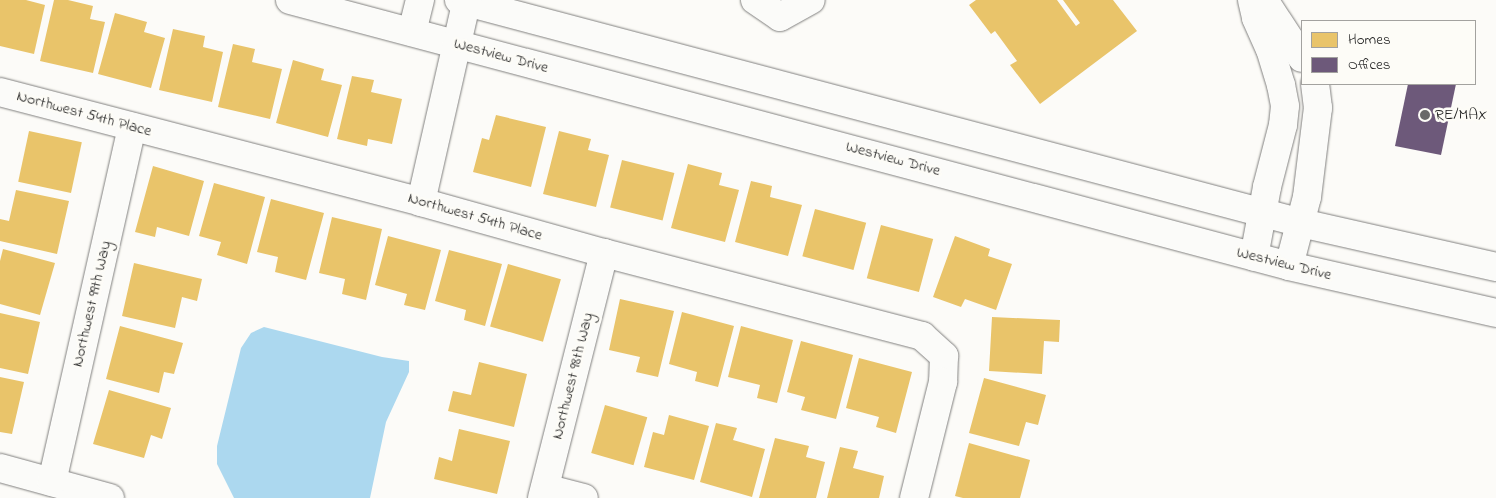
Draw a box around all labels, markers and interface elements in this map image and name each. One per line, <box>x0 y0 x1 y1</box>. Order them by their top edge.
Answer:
legend <box>1301 20 1476 85</box>
text: Homes <box>1348 29 1391 51</box>
street label: Westview Drive <box>452 34 550 78</box>
text: Offices <box>1348 54 1390 76</box>
street label: Northwest 54th Place <box>14 87 154 141</box>
place label: RE/MAX <box>1435 105 1487 125</box>
marker: RE/MAX <box>1419 109 1431 121</box>
street label: Westview Drive <box>844 137 942 181</box>
street label: Northwest 54th Place <box>406 189 544 245</box>
street label: Northwest 99th Way <box>68 239 116 369</box>
street label: Westview Drive <box>1235 243 1333 285</box>
street label: Northwest 98th Way <box>548 311 598 441</box>

